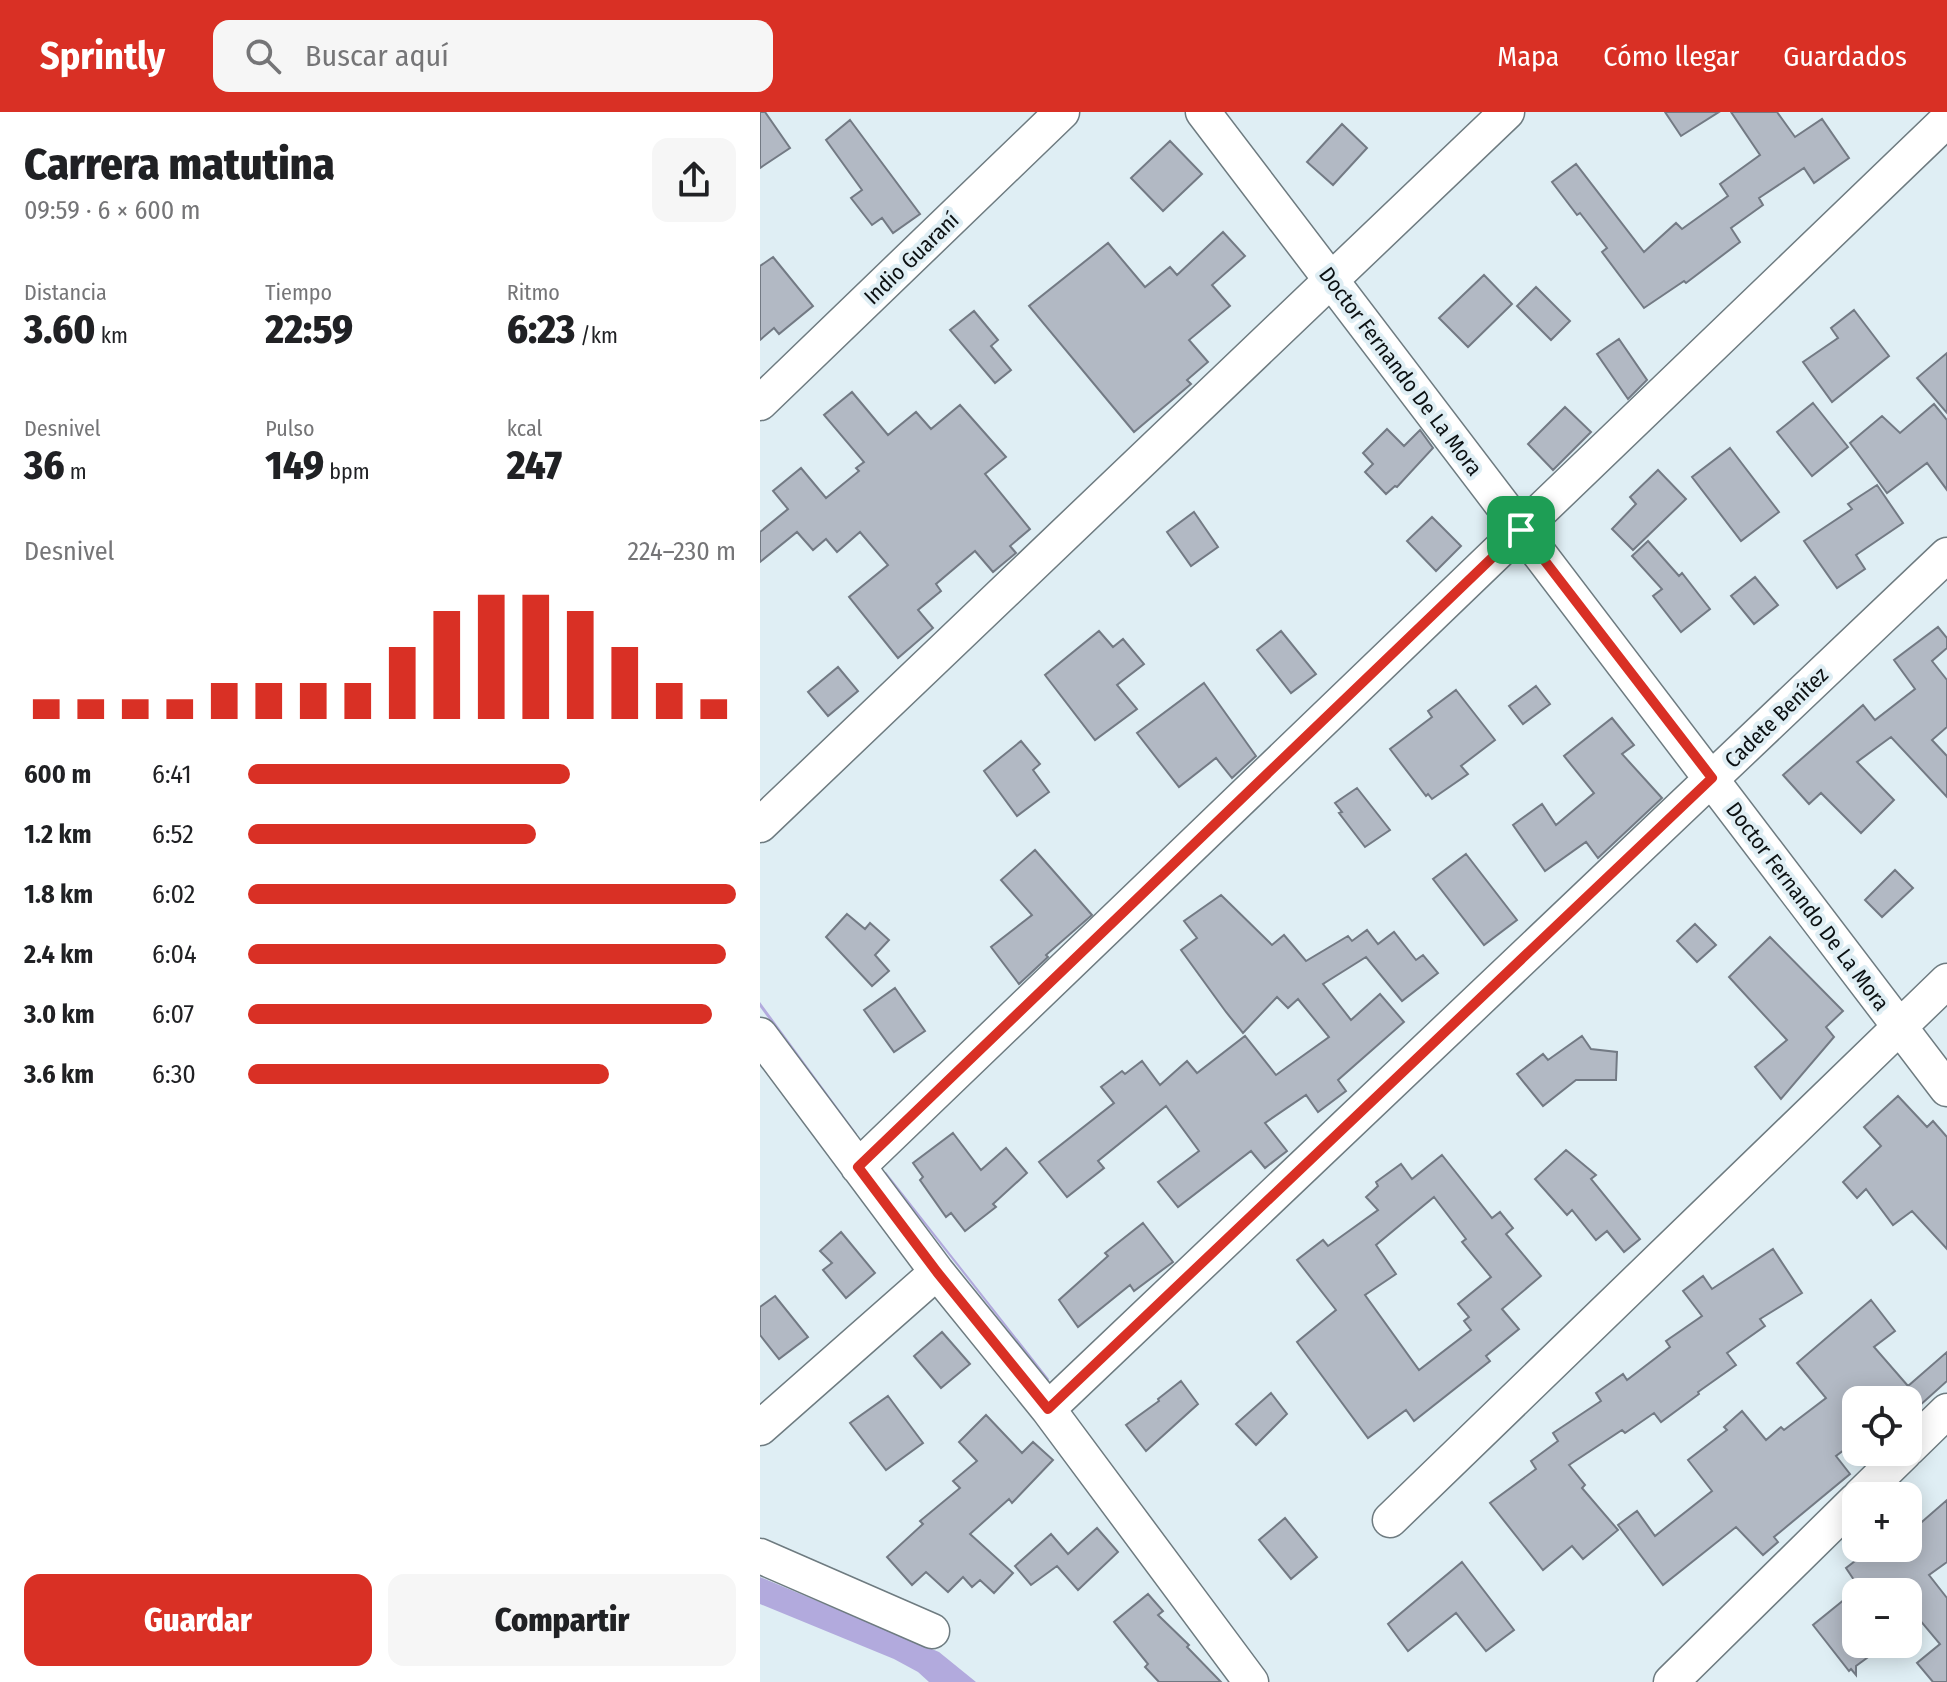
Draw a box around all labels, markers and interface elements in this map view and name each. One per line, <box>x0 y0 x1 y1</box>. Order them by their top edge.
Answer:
search box <box>213 20 773 92</box>
text: Sprintly <box>40 33 165 79</box>
icon: search <box>241 34 285 78</box>
text: Buscar aquí <box>305 38 449 74</box>
text: Mapa <box>1497 40 1559 73</box>
text: Cómo llegar <box>1603 40 1739 73</box>
text: Guardados <box>1783 40 1907 73</box>
text: Carrera matutina <box>24 138 335 191</box>
button: share <box>652 138 736 222</box>
text: 09:59 · 6 × 600 m <box>24 195 201 226</box>
street label: Indio Guaraní <box>858 206 965 310</box>
street label: Doctor Fernando De La Mora <box>1313 262 1488 481</box>
text: Distancia <box>24 279 107 306</box>
text: Tiempo <box>265 279 332 306</box>
text: Ritmo <box>507 279 560 306</box>
text: 3.60 <box>24 306 95 354</box>
text: 22:59 <box>265 306 353 354</box>
text: 6:23 <box>507 306 575 354</box>
text: km <box>95 322 128 349</box>
text: /km <box>575 322 618 349</box>
text: Desnivel <box>24 415 101 442</box>
text: Pulso <box>265 415 315 442</box>
text: kcal <box>507 415 542 442</box>
text: 36 <box>24 442 64 490</box>
text: 149 <box>265 442 324 490</box>
text: 247 <box>507 442 562 490</box>
text: m <box>64 458 87 485</box>
text: bpm <box>324 458 370 485</box>
pin <box>1487 496 1555 564</box>
icon: arrive <box>1499 508 1543 552</box>
text: Desnivel <box>24 536 114 567</box>
text: 224–230 m <box>628 536 736 567</box>
street label: Cadete Benítez <box>1719 661 1834 773</box>
text: 600 m <box>24 759 91 790</box>
text: 6:41 <box>152 759 192 790</box>
street label: Doctor Fernando De La Mora <box>1720 797 1895 1016</box>
text: 1.2 km <box>24 819 91 850</box>
text: 6:52 <box>152 819 194 850</box>
text: 1.8 km <box>24 879 93 910</box>
text: 6:02 <box>152 879 195 910</box>
text: 2.4 km <box>24 939 93 970</box>
text: 6:04 <box>152 939 197 970</box>
text: 3.0 km <box>24 999 95 1030</box>
text: 6:07 <box>152 999 194 1030</box>
text: 3.6 km <box>24 1059 94 1090</box>
text: 6:30 <box>152 1059 196 1090</box>
map controls <box>1842 1386 1922 1658</box>
button: locate <box>1842 1386 1922 1466</box>
button: + <box>1842 1482 1922 1562</box>
button: Guardar <box>24 1574 372 1666</box>
button: Compartir <box>388 1574 736 1666</box>
button: − <box>1842 1578 1922 1658</box>

